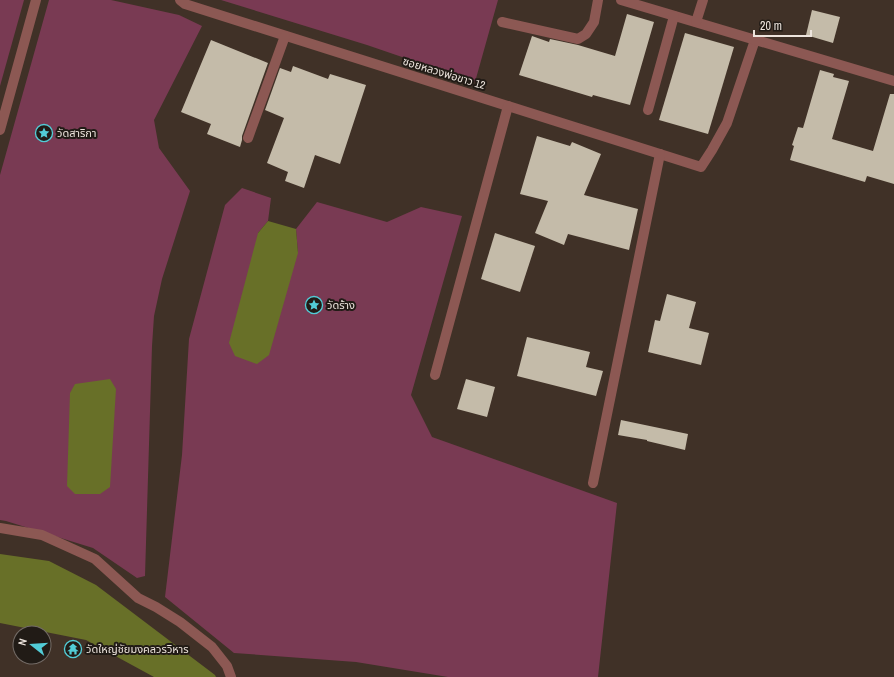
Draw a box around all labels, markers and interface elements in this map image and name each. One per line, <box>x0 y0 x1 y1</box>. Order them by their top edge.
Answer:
scale bar <box>754 12 811 38</box>
text: 20 m <box>760 18 782 34</box>
street label: ซอยหลวงพ่อขาว 12 <box>401 54 487 92</box>
place icon: วัดสาริกา <box>34 123 54 143</box>
place label: วัดสาริกา <box>57 126 96 140</box>
place icon: วัดร้าง <box>304 295 324 315</box>
place label: วัดร้าง <box>327 298 355 312</box>
north arrow <box>12 625 52 665</box>
text: N <box>15 637 30 647</box>
temple icon: วัดใหญ่ชัยมงคลวรวิหาร <box>63 639 83 659</box>
place label: วัดใหญ่ชัยมงคลวรวิหาร <box>86 642 189 656</box>

